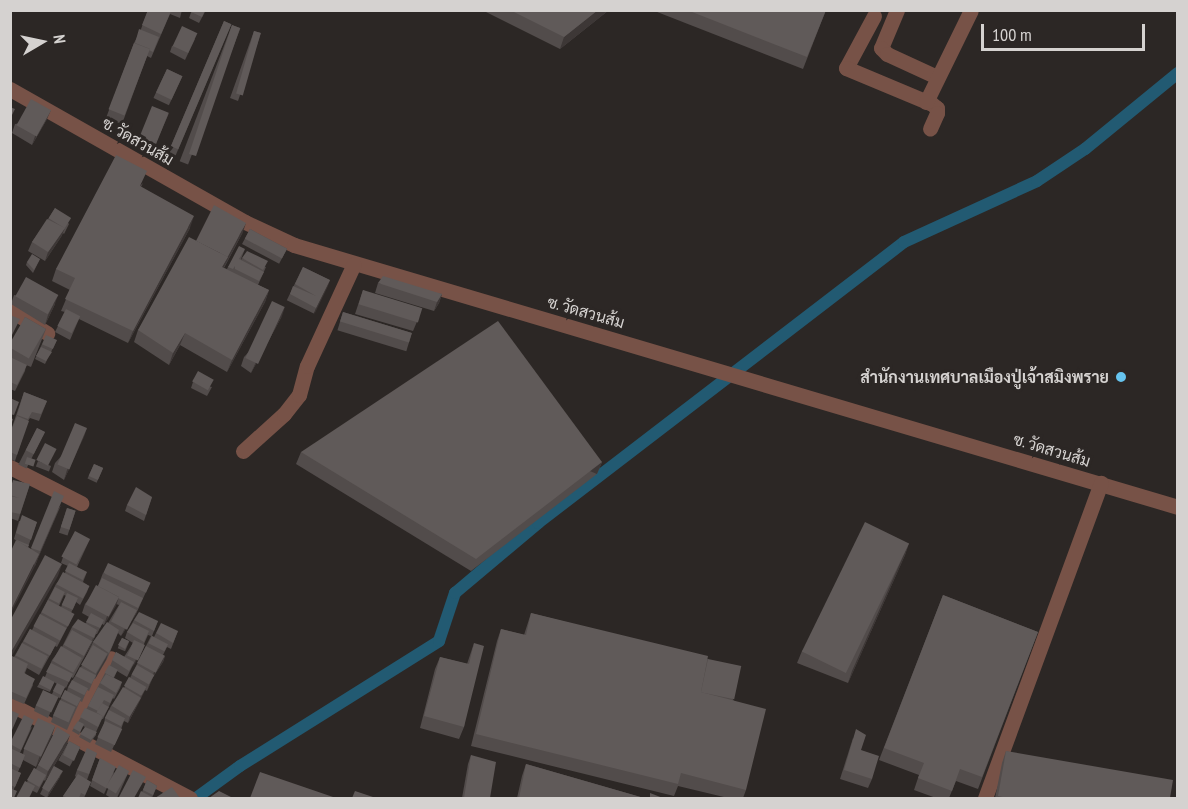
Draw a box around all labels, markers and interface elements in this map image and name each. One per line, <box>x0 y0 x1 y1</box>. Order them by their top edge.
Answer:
north arrow <box>12 12 72 72</box>
scale bar <box>984 12 1148 50</box>
text: 100 m <box>992 23 1032 46</box>
text: N <box>49 33 70 45</box>
street label: ซ. วัดสวนส้ม <box>98 113 178 169</box>
street label: ซ. วัดสวนส้ม <box>545 292 627 332</box>
place label: สำนักงานเทศบาลเมืองปู่เจ้าสมิงพราย <box>860 367 1109 387</box>
marker: สำนักงานเทศบาลเมืองปู่เจ้าสมิงพราย <box>1114 370 1128 384</box>
street label: ซ. วัดสวนส้ม <box>1011 429 1093 471</box>

